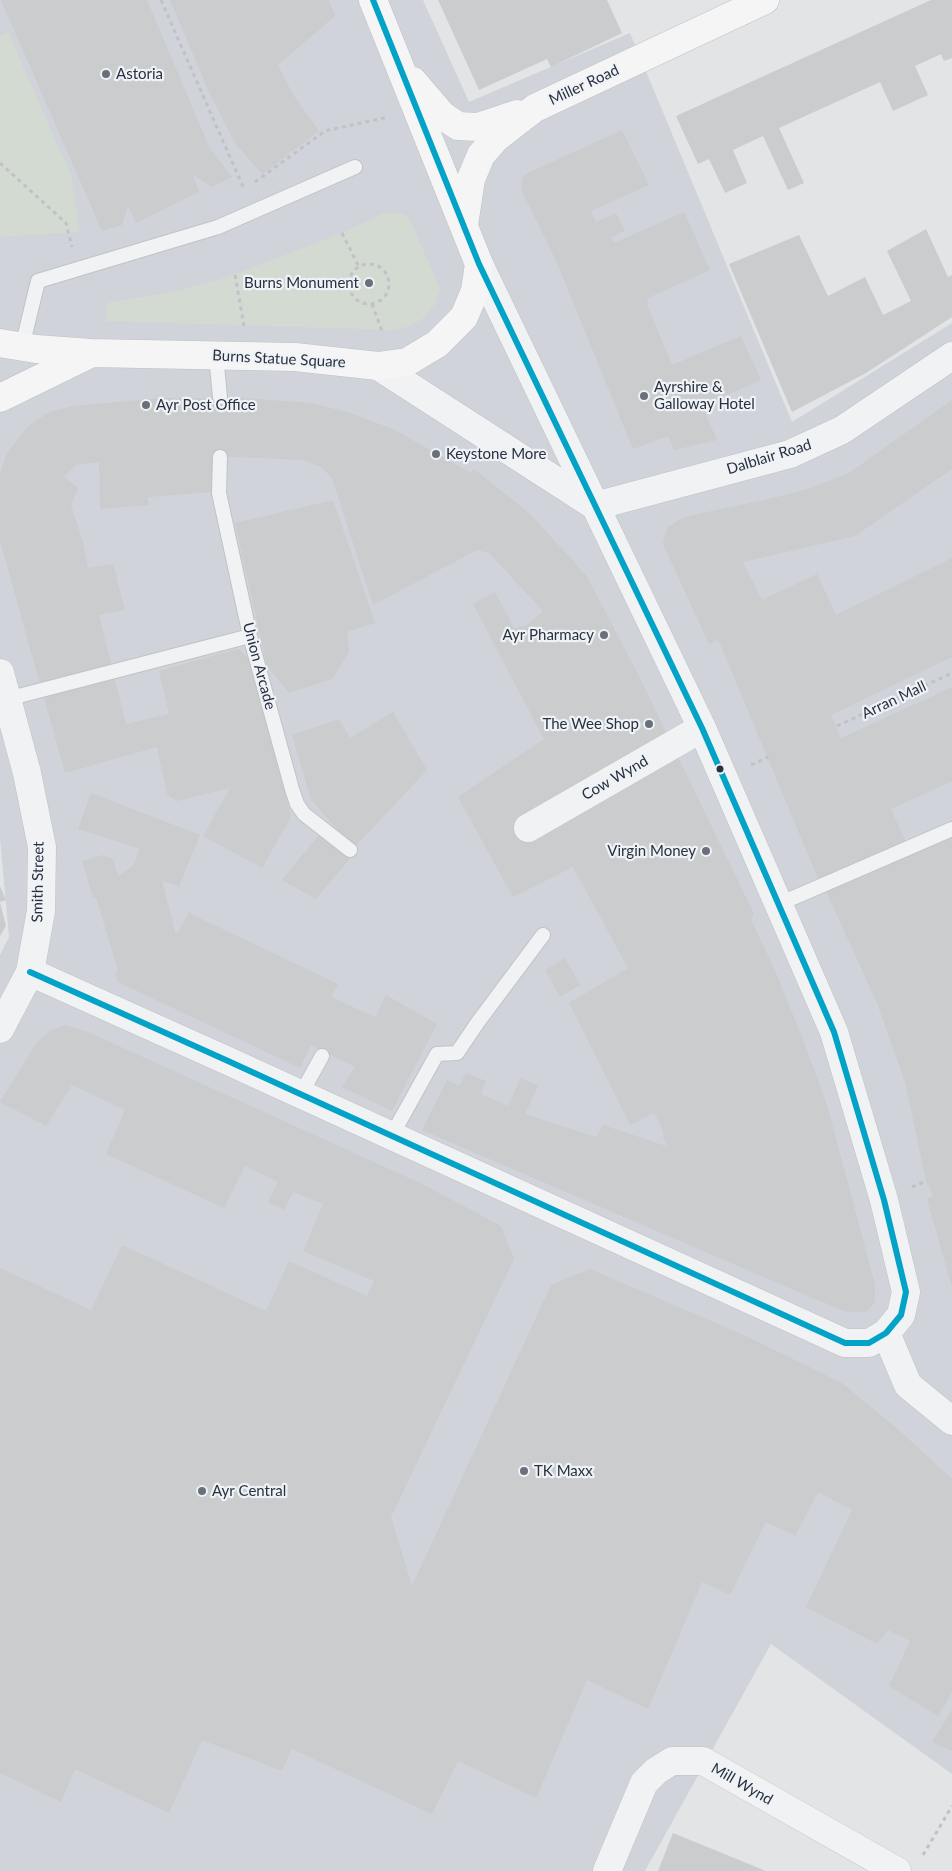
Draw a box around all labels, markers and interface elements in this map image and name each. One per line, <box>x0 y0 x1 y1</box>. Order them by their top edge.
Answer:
street label: Miller Road <box>546 61 622 109</box>
place label: Astoria <box>116 65 163 83</box>
marker: Astoria <box>100 68 112 80</box>
place label: Burns Monument <box>244 274 359 292</box>
marker: Burns Monument <box>363 277 375 289</box>
street label: Burns Statue Square <box>212 347 346 371</box>
place label: Ayrshire & Galloway Hotel <box>654 378 755 413</box>
marker: Ayrshire & Galloway Hotel <box>638 390 650 402</box>
place label: Ayr Post Office <box>156 396 256 414</box>
marker: Ayr Post Office <box>140 399 152 411</box>
street label: Dalblair Road <box>724 436 814 478</box>
place label: Keystone More <box>446 445 546 463</box>
marker: Keystone More <box>430 448 442 460</box>
street label: Union Arcade <box>239 620 279 712</box>
place label: Ayr Pharmacy <box>503 626 594 644</box>
marker: Ayr Pharmacy <box>598 629 610 641</box>
street label: Arran Mall <box>859 677 929 723</box>
place label: The Wee Shop <box>542 715 639 733</box>
marker: The Wee Shop <box>643 718 655 730</box>
street label: Cow Wynd <box>579 752 651 804</box>
unlabelled marker <box>715 764 725 774</box>
street label: Smith Street <box>28 841 48 923</box>
place label: Virgin Money <box>607 842 696 860</box>
marker: Virgin Money <box>700 845 712 857</box>
place label: TK Maxx <box>534 1462 593 1480</box>
marker: TK Maxx <box>518 1465 530 1477</box>
place label: Ayr Central <box>212 1482 286 1500</box>
marker: Ayr Central <box>196 1485 208 1497</box>
street label: Mill Wynd <box>708 1759 776 1809</box>

